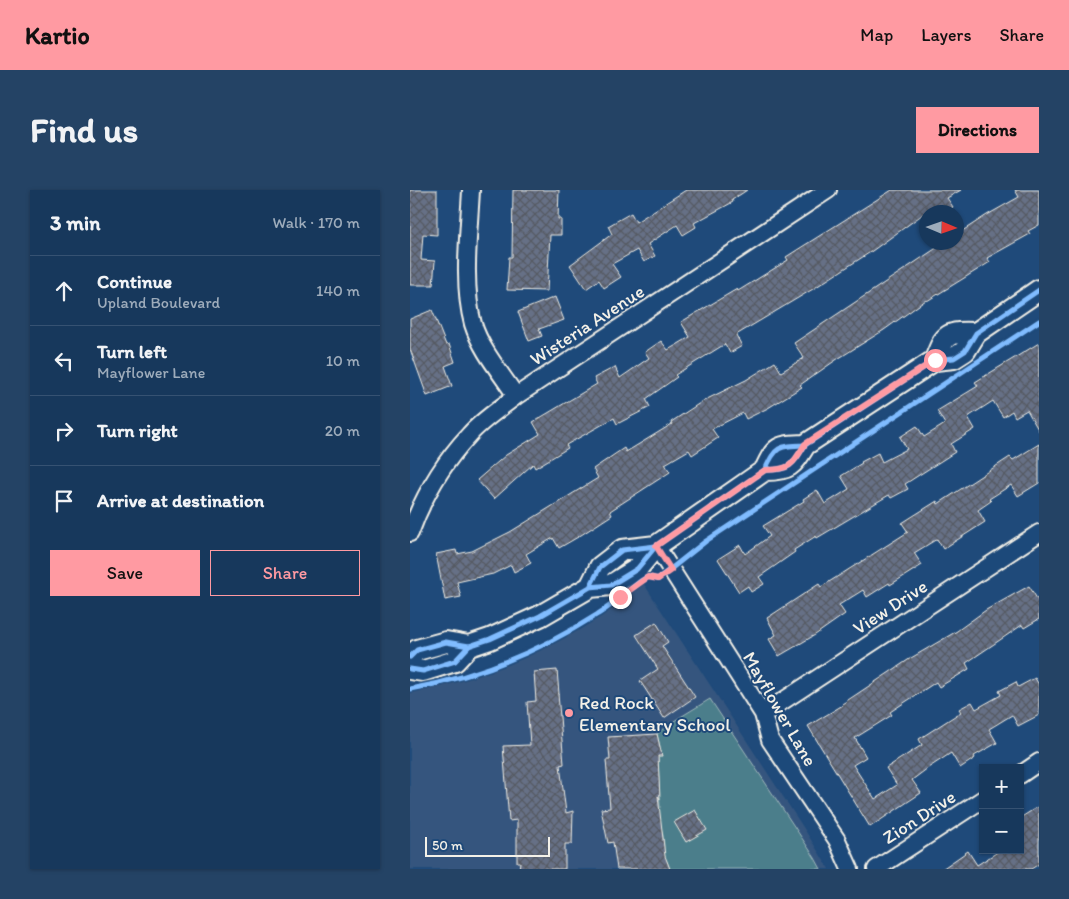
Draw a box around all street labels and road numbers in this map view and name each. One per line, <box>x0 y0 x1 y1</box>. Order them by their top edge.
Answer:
street label: Wisteria Avenue <box>526 279 648 371</box>
street label: View Drive <box>848 574 932 640</box>
street label: Mayflower Lane <box>738 648 822 770</box>
street label: Zion Drive <box>878 785 960 849</box>

